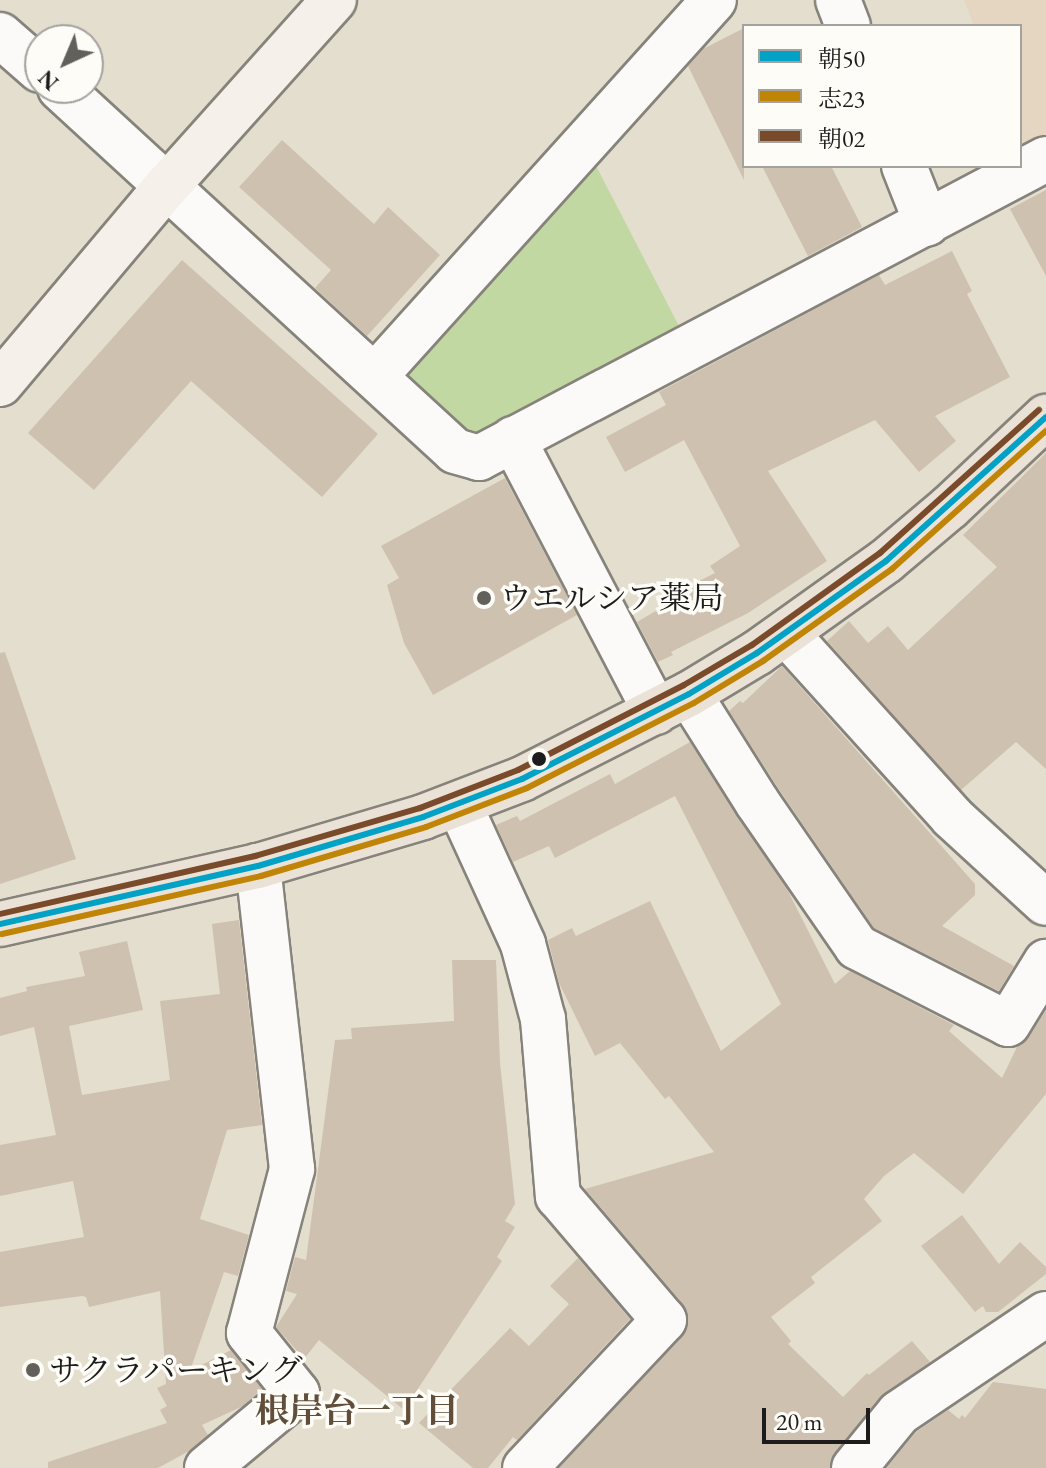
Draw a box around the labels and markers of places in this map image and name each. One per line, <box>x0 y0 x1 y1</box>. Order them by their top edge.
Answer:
place label: ウエルシア薬局 <box>500 579 724 617</box>
marker: ウエルシア薬局 <box>475 589 493 607</box>
unlabelled marker <box>531 751 547 767</box>
place label: サクラパーキング <box>49 1351 305 1389</box>
marker: サクラパーキング <box>24 1361 42 1379</box>

